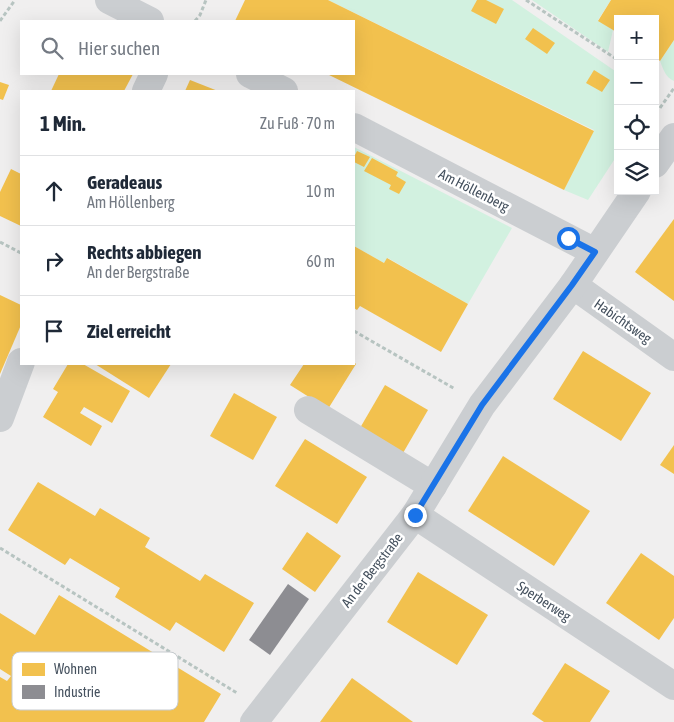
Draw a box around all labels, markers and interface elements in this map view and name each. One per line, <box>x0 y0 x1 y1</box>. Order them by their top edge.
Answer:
map controls <box>614 15 659 195</box>
button: + <box>614 15 659 60</box>
search box <box>20 20 355 75</box>
icon: search <box>38 34 66 62</box>
text: Hier suchen <box>78 37 160 59</box>
button: − <box>614 60 659 105</box>
button: locate <box>614 105 659 150</box>
text: 1 Min. <box>40 111 86 135</box>
text: Zu Fuß · 70 m <box>260 114 335 132</box>
button: layers <box>614 150 659 195</box>
street label: Am Höllenberg <box>436 165 512 215</box>
text: Geradeaus <box>87 171 162 193</box>
icon: ahead <box>40 177 68 205</box>
text: 10 m <box>306 182 335 200</box>
text: Am Höllenberg <box>87 193 175 211</box>
route start <box>557 227 580 250</box>
text: Rechts abbiegen <box>87 241 202 263</box>
icon: right <box>40 247 68 275</box>
text: 60 m <box>306 252 335 270</box>
text: An der Bergstraße <box>87 263 189 281</box>
street label: Habichtsweg <box>591 296 655 346</box>
icon: arrive <box>40 317 68 345</box>
text: Ziel erreicht <box>87 320 171 342</box>
route end <box>404 504 427 527</box>
street label: An der Bergstraße <box>338 530 406 610</box>
street label: Sperberweg <box>514 578 574 624</box>
legend <box>12 652 178 710</box>
text: Wohnen <box>54 661 97 677</box>
text: Industrie <box>54 684 100 700</box>

